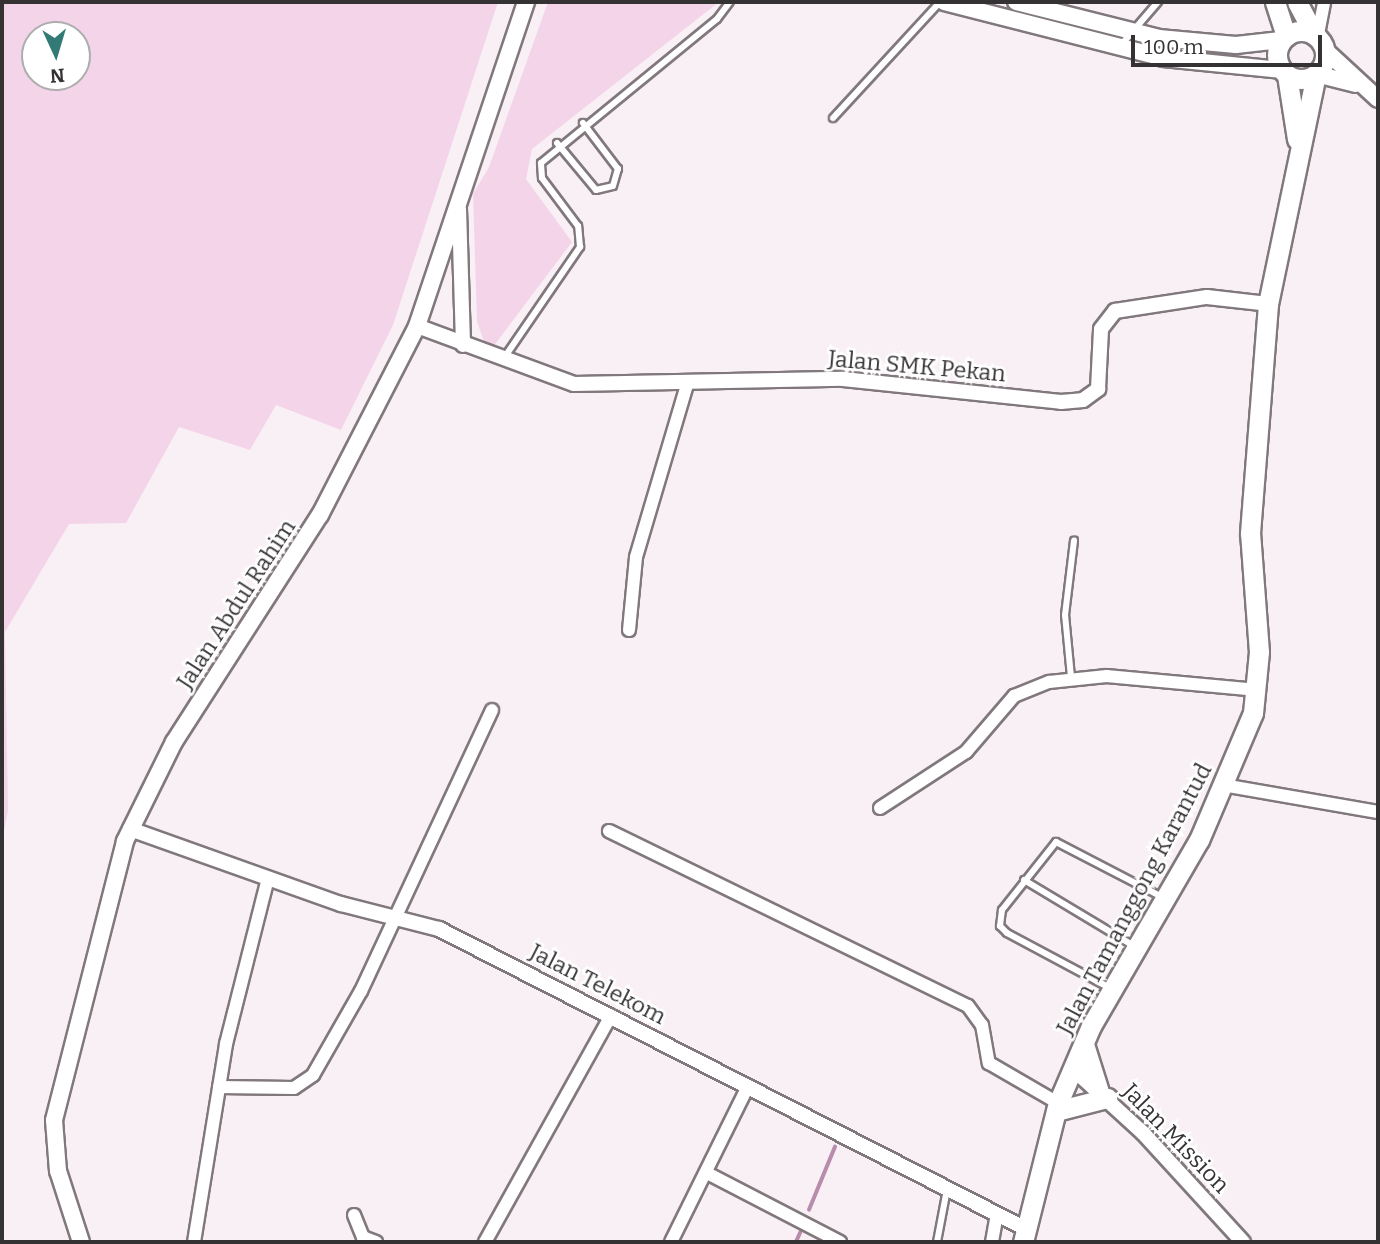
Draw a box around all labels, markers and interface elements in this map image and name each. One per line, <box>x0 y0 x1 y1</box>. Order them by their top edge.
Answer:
north arrow <box>21 21 91 91</box>
scale bar <box>1135 21 1326 65</box>
text: 100 m <box>1144 34 1204 60</box>
text: N <box>49 63 65 87</box>
street label: Jalan SMK Pekan <box>827 344 1007 388</box>
street label: Jalan Abdul Rahim <box>171 514 301 694</box>
street label: Jalan Tamanggong Karantud <box>1051 759 1217 1039</box>
street label: Jalan Telekom <box>525 938 671 1030</box>
street label: Jalan Mission <box>1117 1077 1235 1199</box>

